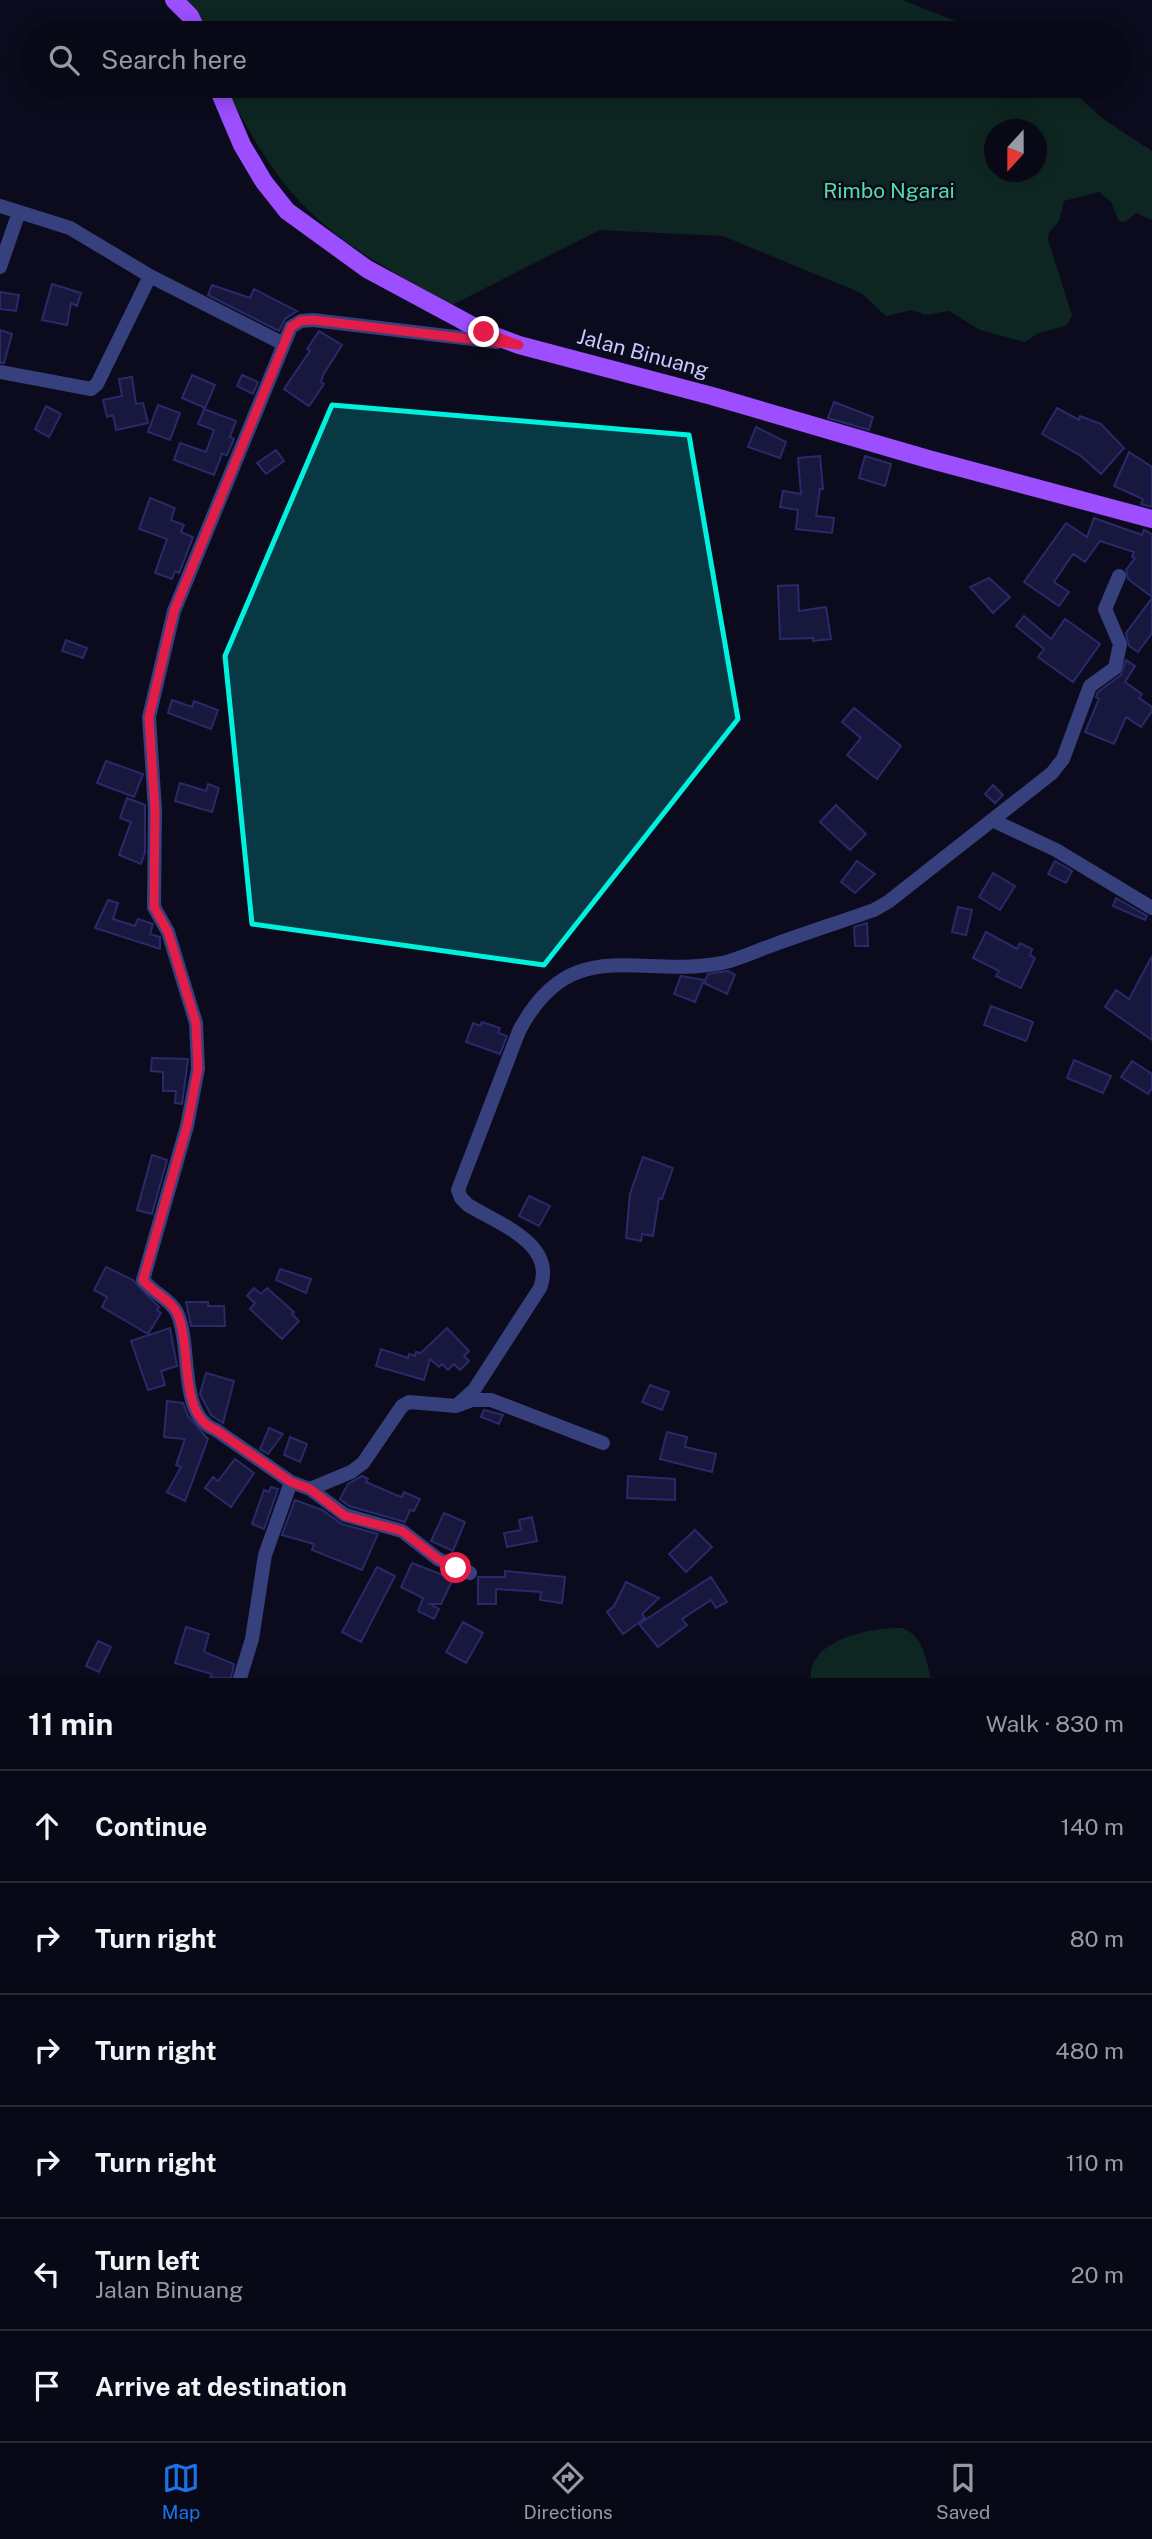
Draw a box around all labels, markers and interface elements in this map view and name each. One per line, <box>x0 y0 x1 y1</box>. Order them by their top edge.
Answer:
search box <box>21 21 1131 98</box>
icon: search <box>45 41 83 79</box>
text: Search here <box>101 44 247 75</box>
north arrow <box>984 119 1047 182</box>
park label: Rimbo Ngarai <box>823 178 955 203</box>
route end <box>468 316 499 347</box>
street label: Jalan Binuang <box>574 323 712 383</box>
route start <box>440 1552 471 1583</box>
text: 11 min <box>28 1706 113 1742</box>
text: Walk · 830 m <box>986 1710 1124 1737</box>
icon: ahead <box>28 1807 66 1845</box>
text: Continue <box>95 1811 207 1842</box>
text: 140 m <box>1061 1813 1124 1840</box>
icon: right <box>28 1919 66 1957</box>
text: Turn right <box>95 1923 217 1954</box>
text: 80 m <box>1070 1925 1124 1952</box>
icon: right <box>28 2031 66 2069</box>
text: Turn right <box>95 2035 217 2066</box>
text: 480 m <box>1055 2037 1124 2064</box>
icon: right <box>28 2143 66 2181</box>
text: Turn right <box>95 2147 217 2178</box>
text: 110 m <box>1066 2149 1124 2176</box>
text: Turn left <box>95 2245 200 2276</box>
icon: left <box>28 2255 66 2293</box>
text: 20 m <box>1071 2261 1124 2288</box>
text: Jalan Binuang <box>95 2276 243 2303</box>
icon: arrive <box>28 2367 66 2405</box>
text: Arrive at destination <box>95 2371 347 2402</box>
tab: Map <box>162 2459 200 2523</box>
tab: Directions <box>523 2459 613 2523</box>
tab: Saved <box>936 2459 990 2523</box>

